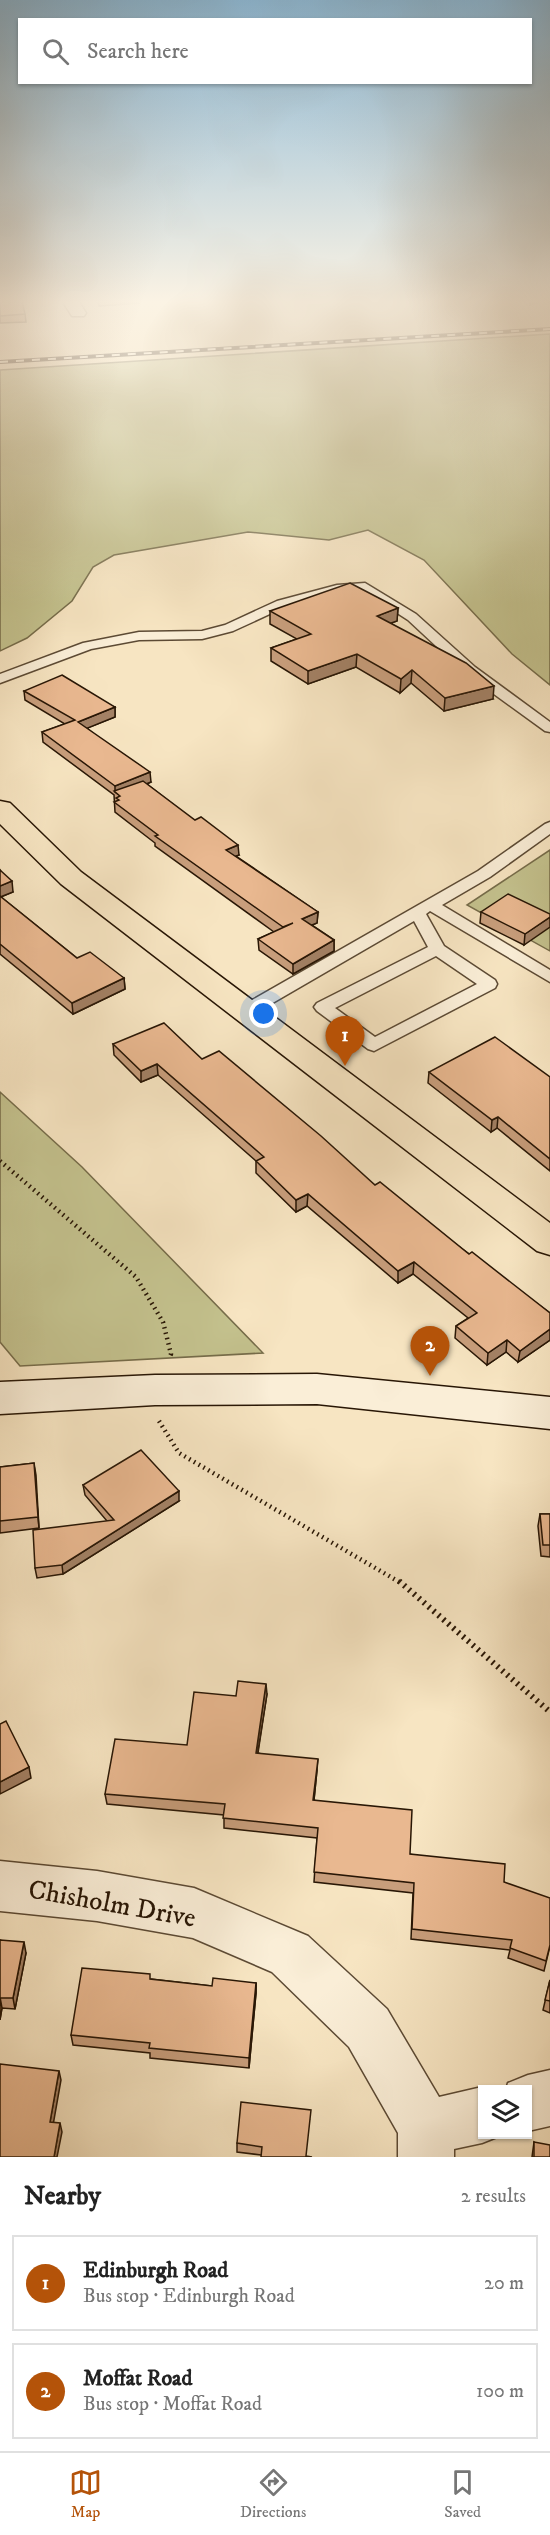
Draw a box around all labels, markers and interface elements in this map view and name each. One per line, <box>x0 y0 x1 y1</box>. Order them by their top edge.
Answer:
search box <box>18 18 532 84</box>
icon: search <box>39 35 72 68</box>
text: Search here <box>87 38 189 65</box>
your location <box>249 999 278 1028</box>
pin: 1 <box>326 1016 364 1066</box>
pin: 2 <box>410 1326 450 1376</box>
street label: Chisholm Drive <box>26 1873 198 1935</box>
map controls <box>478 2085 532 2139</box>
button: layers <box>478 2085 532 2139</box>
text: Nearby <box>24 2180 101 2213</box>
text: 2 results <box>461 2184 526 2209</box>
text: Edinburgh Road <box>83 2257 228 2284</box>
text: 1 <box>42 2271 49 2296</box>
text: 20 m <box>484 2271 524 2296</box>
text: Bus stop · Edinburgh Road <box>83 2284 295 2309</box>
text: Moffat Road <box>83 2365 192 2392</box>
text: 2 <box>41 2379 50 2404</box>
text: 100 m <box>476 2379 524 2404</box>
text: Bus stop · Moffat Road <box>83 2392 262 2417</box>
tab: Map <box>69 2466 102 2522</box>
tab: Directions <box>240 2466 306 2522</box>
tab: Saved <box>444 2466 481 2522</box>

